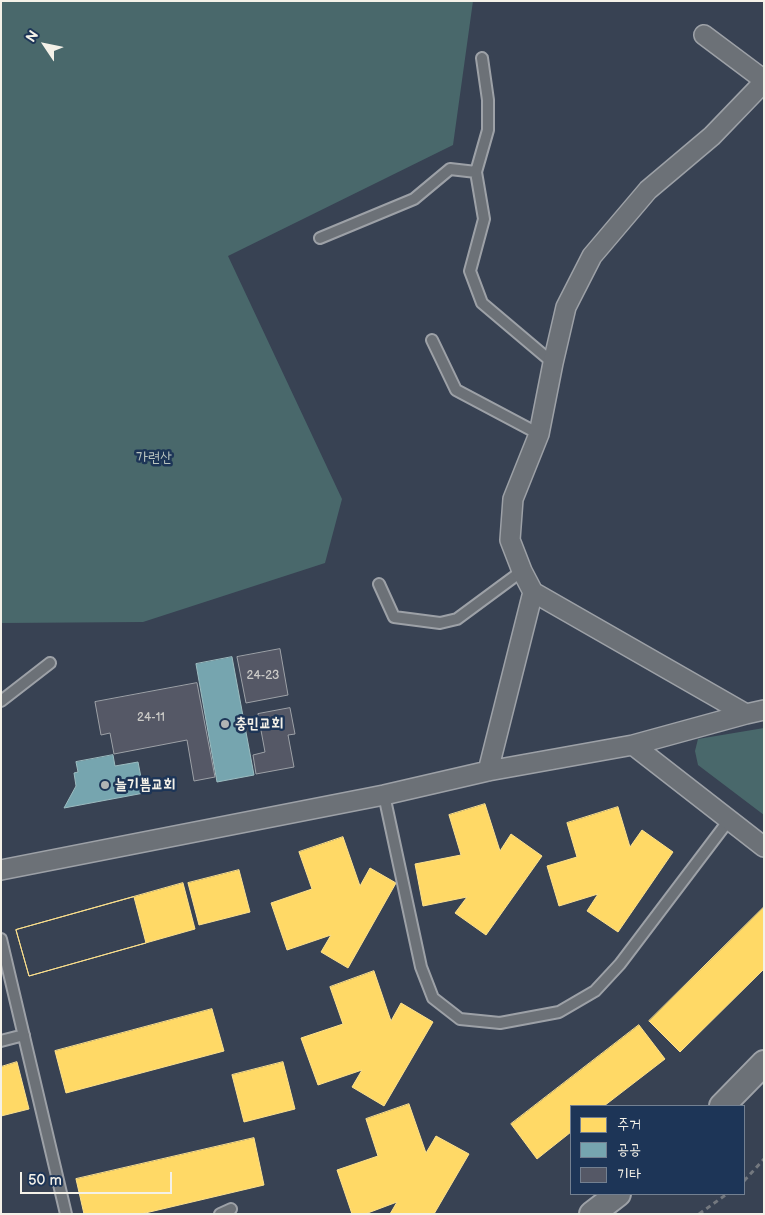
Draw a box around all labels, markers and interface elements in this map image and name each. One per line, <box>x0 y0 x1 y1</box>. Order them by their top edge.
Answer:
north arrow <box>20 20 70 70</box>
text: N <box>22 27 42 45</box>
park label: 가련산 <box>136 449 172 467</box>
house number: 24-23 <box>247 669 279 683</box>
house number: 24-11 <box>137 711 165 725</box>
place label: 충민교회 <box>235 715 283 733</box>
marker: 충민교회 <box>219 718 231 730</box>
place label: 늘기쁨교회 <box>115 776 175 794</box>
marker: 늘기쁨교회 <box>99 779 111 791</box>
legend <box>570 1105 745 1195</box>
text: 주거 <box>617 1115 641 1134</box>
text: 공공 <box>617 1140 641 1159</box>
scale bar <box>22 1162 175 1194</box>
text: 기타 <box>617 1165 641 1184</box>
text: 50 m <box>28 1171 62 1190</box>

